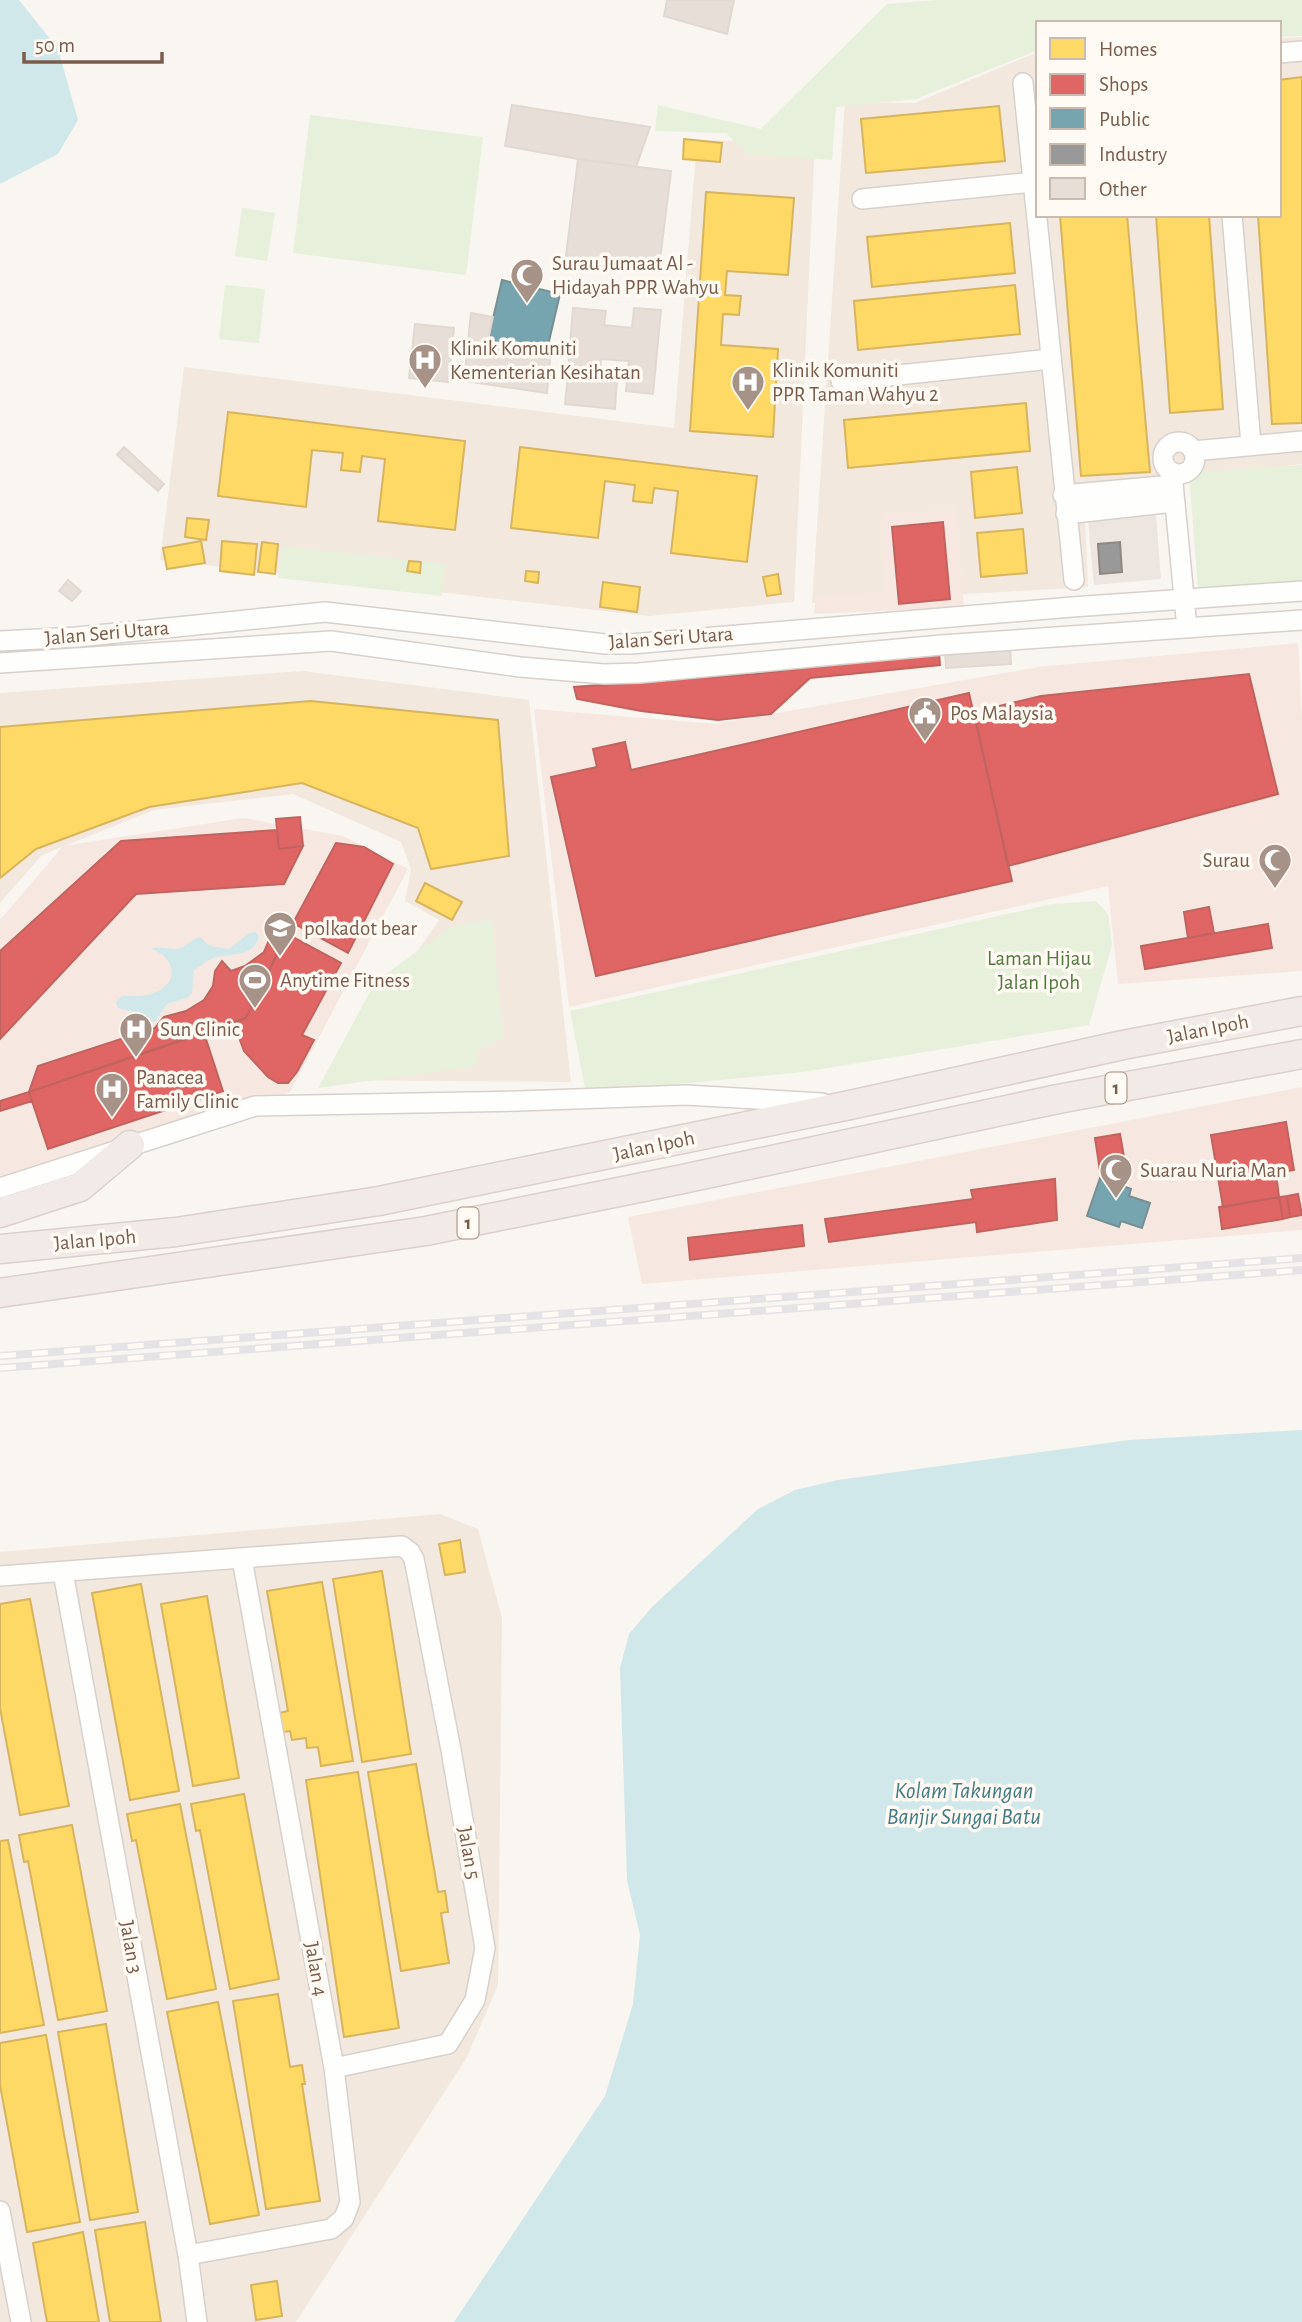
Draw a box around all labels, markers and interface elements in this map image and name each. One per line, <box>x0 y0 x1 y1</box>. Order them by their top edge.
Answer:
scale bar <box>24 21 163 65</box>
legend <box>1036 21 1281 217</box>
text: 50 m <box>35 35 75 56</box>
text: Homes <box>1099 39 1157 60</box>
text: Shops <box>1099 74 1148 95</box>
text: Public <box>1099 109 1149 130</box>
text: Industry <box>1099 144 1167 165</box>
text: Other <box>1099 179 1147 200</box>
place label: Surau Jumaat Al - Hidayah PPR Wahyu <box>552 253 719 298</box>
mosque icon: Surau Jumaat Al - Hidayah PPR Wahyu <box>508 256 546 305</box>
place label: Klinik Komuniti Kementerian Kesihatan <box>450 338 641 383</box>
hospital icon: Klinik Komuniti Kementerian Kesihatan <box>406 341 444 390</box>
place label: Klinik Komuniti PPR Taman Wahyu 2 <box>772 360 939 405</box>
hospital icon: Klinik Komuniti PPR Taman Wahyu 2 <box>729 363 767 412</box>
street label: Jalan Seri Utara <box>44 617 170 649</box>
street label: Jalan Seri Utara <box>608 623 734 653</box>
public building icon: Pos Malaysia <box>906 694 944 743</box>
place label: Pos Malaysia <box>950 703 1054 724</box>
mosque icon: Surau <box>1256 841 1294 890</box>
place label: Surau <box>1203 850 1250 871</box>
school or university icon: polkadot bear <box>261 909 299 958</box>
place label: polkadot bear <box>304 918 417 939</box>
park label: Laman Hijau Jalan Ipoh <box>987 948 1091 993</box>
sports icon: Anytime Fitness <box>236 961 274 1010</box>
place label: Anytime Fitness <box>280 970 410 991</box>
hospital icon: Sun Clinic <box>117 1010 155 1059</box>
street label: Jalan Ipoh <box>1166 1011 1250 1047</box>
place label: Sun Clinic <box>160 1019 240 1040</box>
place label: Panacea Family Clinic <box>136 1067 239 1112</box>
hospital icon: Panacea Family Clinic <box>93 1070 131 1119</box>
road number: 1 <box>1106 1072 1126 1104</box>
street label: Jalan Ipoh <box>612 1127 696 1165</box>
mosque icon: Suarau Nuria Man <box>1097 1151 1135 1200</box>
place label: Suarau Nuria Man <box>1140 1160 1287 1181</box>
road number: 1 <box>458 1208 478 1238</box>
street label: Jalan Ipoh <box>53 1226 137 1254</box>
water label: Kolam Takungan Banjir Sungai Batu <box>887 1780 1041 1829</box>
street label: Jalan 5 <box>454 1825 484 1881</box>
street label: Jalan 3 <box>116 1919 146 1975</box>
street label: Jalan 4 <box>301 1940 331 1998</box>

